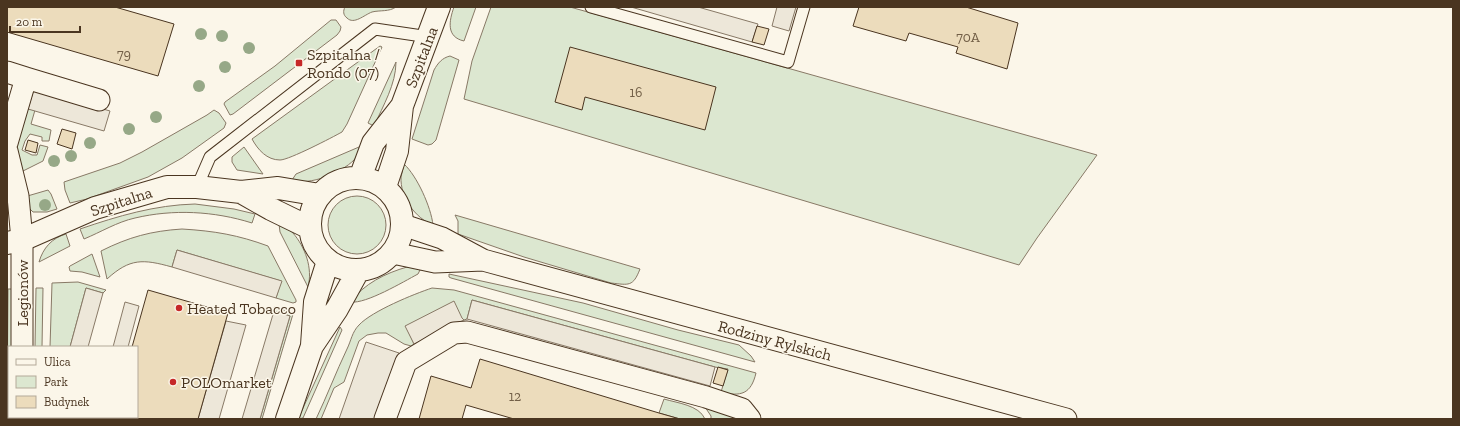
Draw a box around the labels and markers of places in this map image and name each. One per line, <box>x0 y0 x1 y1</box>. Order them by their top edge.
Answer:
place label: Szpitalna / Rondo (07) <box>307 45 381 82</box>
marker: Szpitalna / Rondo (07) <box>294 58 304 68</box>
place label: Heated Tobacco <box>187 299 296 318</box>
marker: Heated Tobacco <box>174 303 184 313</box>
place label: POLOmarket <box>181 373 272 392</box>
marker: POLOmarket <box>168 377 178 387</box>

